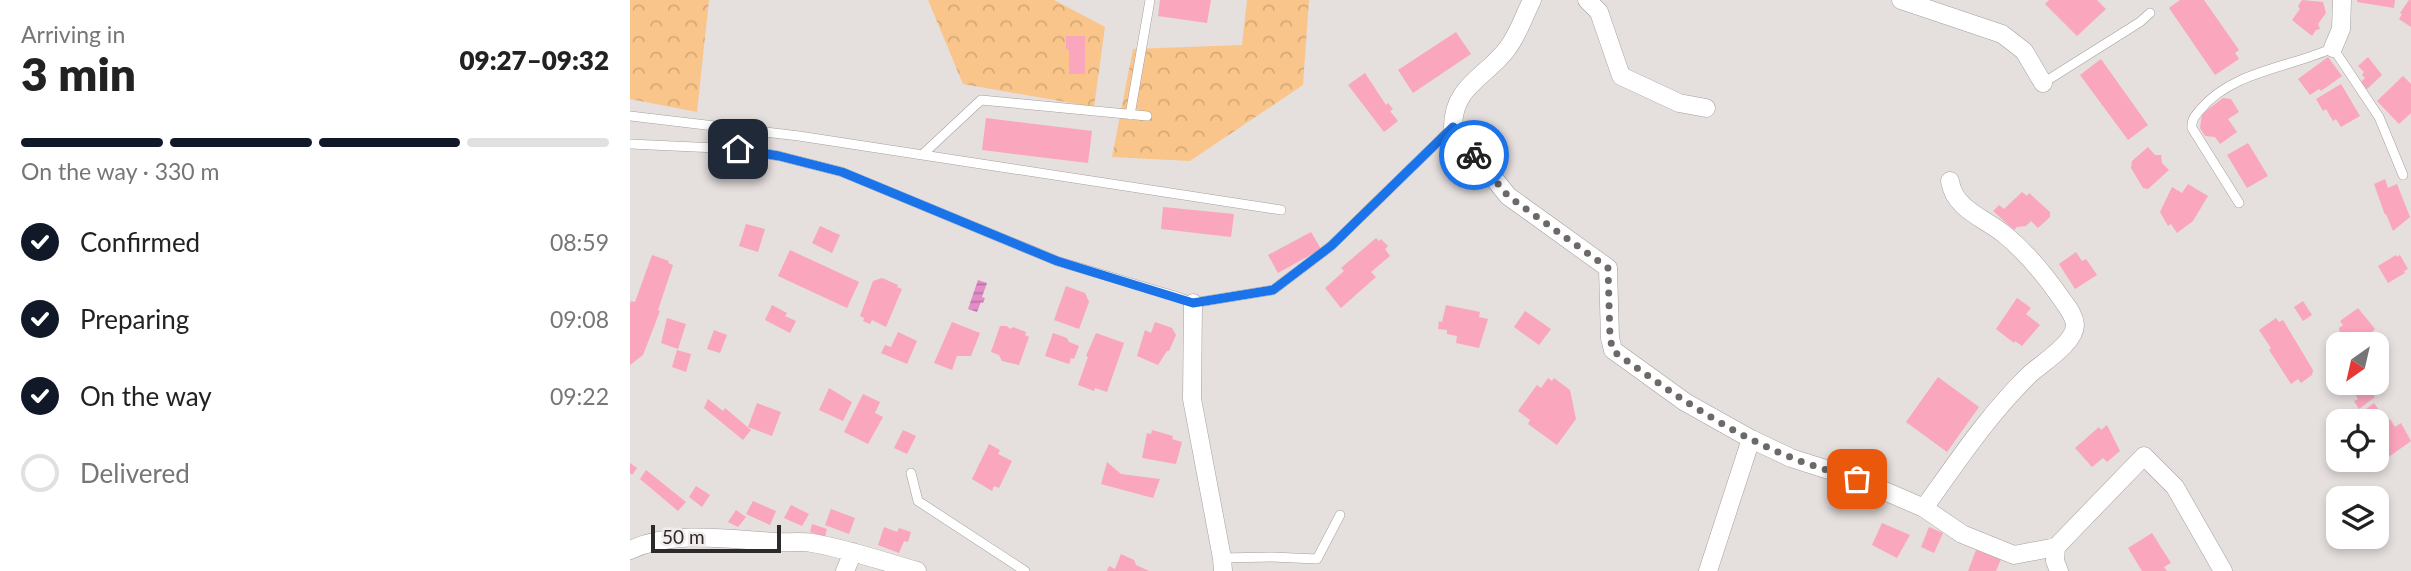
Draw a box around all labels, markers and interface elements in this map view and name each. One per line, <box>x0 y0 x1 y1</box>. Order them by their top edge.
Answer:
text: Arriving in <box>21 20 125 48</box>
text: 09:27–09:32 <box>459 44 609 76</box>
text: 3 min <box>21 46 136 101</box>
pin <box>708 119 768 179</box>
courier <box>1439 120 1509 190</box>
icon: home <box>719 130 757 168</box>
icon: bike <box>1455 136 1493 174</box>
text: On the way · 330 m <box>21 157 220 185</box>
icon: check <box>21 223 59 261</box>
text: Confirmed <box>80 226 200 258</box>
text: 08:59 <box>550 228 609 256</box>
icon: check <box>21 300 59 338</box>
text: Preparing <box>80 303 189 335</box>
text: 09:08 <box>550 305 609 333</box>
north arrow <box>2326 332 2389 396</box>
map controls <box>2326 332 2389 549</box>
icon: check <box>21 377 59 415</box>
text: On the way <box>80 380 212 412</box>
text: 09:22 <box>550 382 609 410</box>
button: locate <box>2326 409 2389 472</box>
pin <box>1827 449 1887 509</box>
text: Delivered <box>80 457 190 489</box>
icon: bag <box>1838 460 1876 498</box>
button: layers <box>2326 486 2389 549</box>
scale bar <box>651 522 780 554</box>
text: 50 m <box>662 525 705 548</box>

